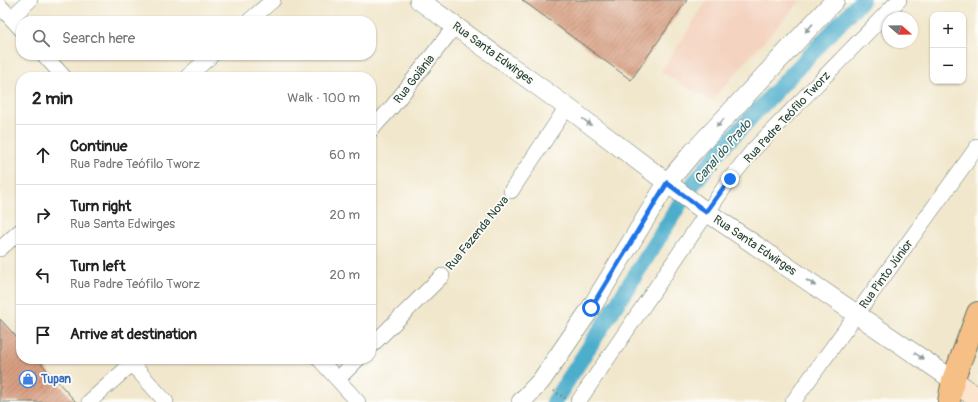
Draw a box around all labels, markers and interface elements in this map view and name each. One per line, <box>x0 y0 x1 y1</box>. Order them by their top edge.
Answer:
north arrow <box>882 12 918 48</box>
map controls <box>930 12 966 84</box>
button: + <box>930 12 966 48</box>
search box <box>16 16 376 60</box>
street label: Rua Santa Edwirges <box>449 19 537 88</box>
one-way arrow <box>804 23 813 34</box>
icon: search <box>30 27 52 49</box>
text: Search here <box>62 29 135 48</box>
button: − <box>930 48 966 84</box>
street label: Rua Goiânia <box>391 52 438 107</box>
street label: Rua Padre Teófilo Tworz <box>741 68 834 166</box>
text: 2 min <box>32 88 73 109</box>
text: Walk · 100 m <box>287 90 360 106</box>
water label: Canal do Prado <box>691 116 756 187</box>
one-way arrow <box>581 117 592 126</box>
one-way arrow <box>716 119 725 128</box>
text: Continue <box>70 137 128 156</box>
icon: ahead <box>32 144 54 166</box>
text: 60 m <box>329 147 360 163</box>
text: Rua Padre Teófilo Tworz <box>70 156 200 172</box>
route end <box>721 170 739 188</box>
street label: Rua Fazenda Nova <box>443 193 512 274</box>
text: Turn right <box>70 197 131 216</box>
icon: right <box>32 204 54 226</box>
text: 20 m <box>329 207 360 223</box>
street label: Rua Santa Edwirges <box>710 212 800 279</box>
text: Rua Santa Edwirges <box>70 216 175 232</box>
street label: Rua Pinto Júnior <box>856 236 917 312</box>
text: Turn left <box>70 257 126 276</box>
icon: left <box>32 264 54 286</box>
text: 20 m <box>329 267 360 283</box>
text: Rua Padre Teófilo Tworz <box>70 276 200 292</box>
one-way arrow <box>806 279 817 287</box>
route start <box>582 299 600 317</box>
icon: arrive <box>32 324 54 346</box>
text: Arrive at destination <box>70 325 197 344</box>
one-way arrow <box>914 352 924 360</box>
shop icon: Tupan <box>18 369 38 389</box>
place label: Tupan <box>40 372 71 387</box>

